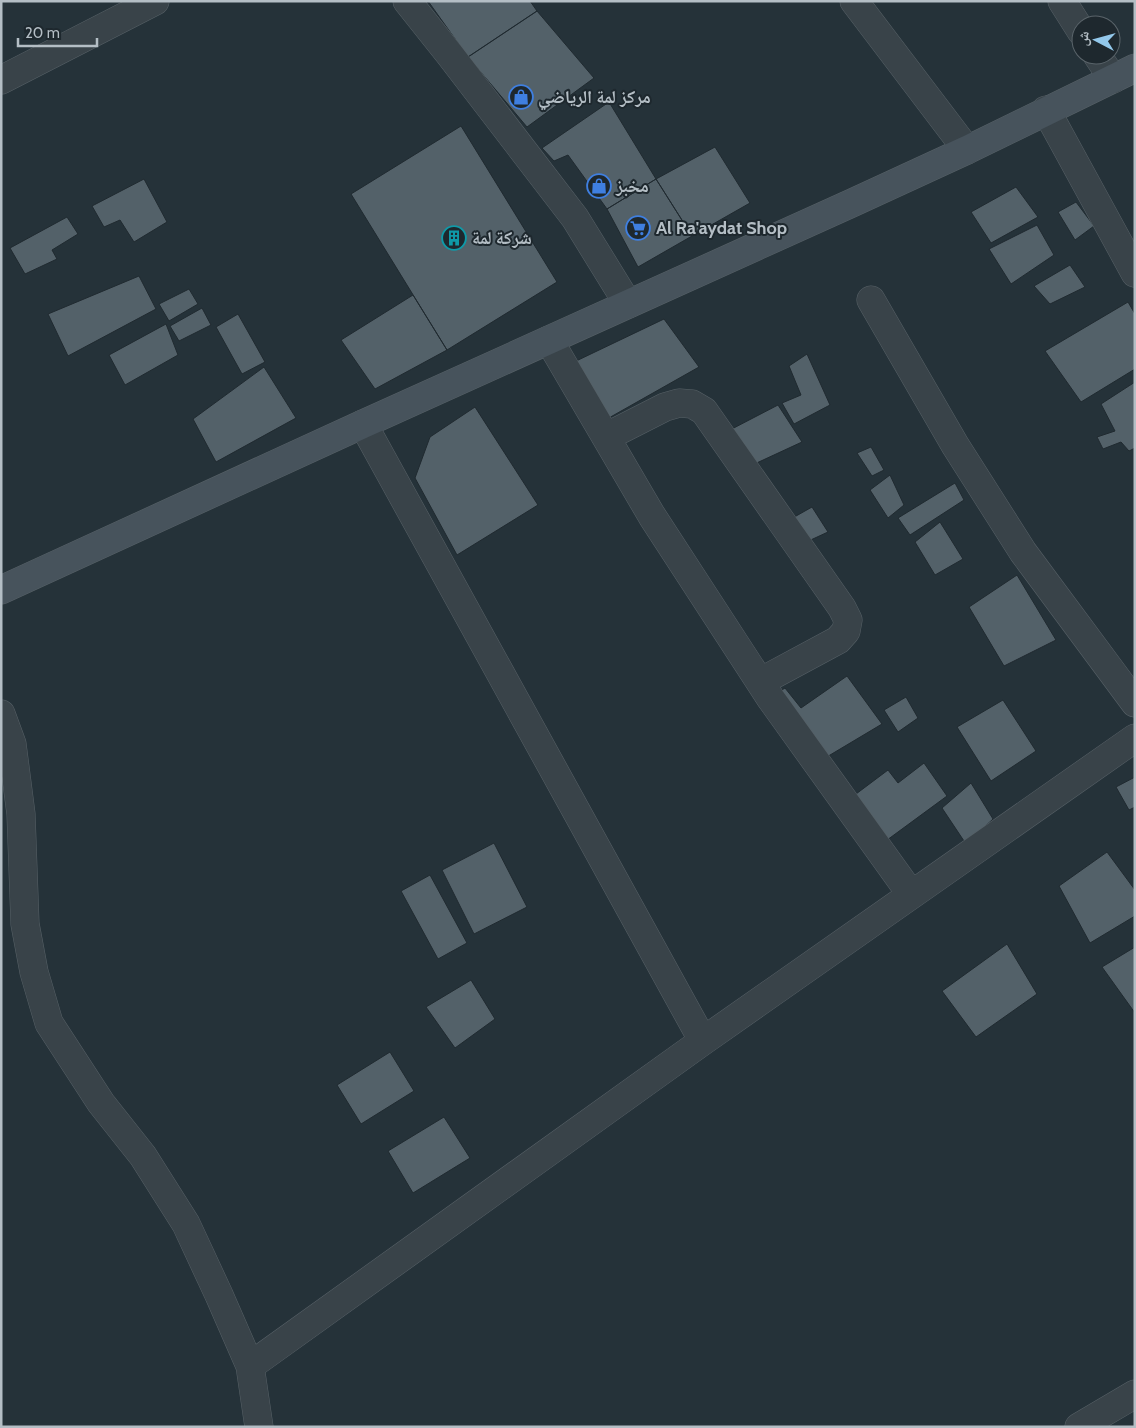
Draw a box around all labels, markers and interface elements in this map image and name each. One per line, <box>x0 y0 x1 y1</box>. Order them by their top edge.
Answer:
scale bar <box>18 15 96 47</box>
north arrow <box>1071 15 1121 65</box>
text: 20 m <box>25 24 60 42</box>
text: ش <box>1073 30 1093 47</box>
shop icon: مركز لمة الرياضي <box>508 84 534 110</box>
place label: مركز لمة الرياضي <box>538 86 651 111</box>
shop icon: مخبز <box>586 173 612 199</box>
place label: مخبز <box>615 175 649 197</box>
supermarket icon: Al Ra'aydat Shop <box>625 215 651 241</box>
place label: Al Ra'aydat Shop <box>656 217 787 239</box>
building icon: شركة لمة <box>441 225 467 251</box>
place label: شركة لمة <box>472 227 532 249</box>

